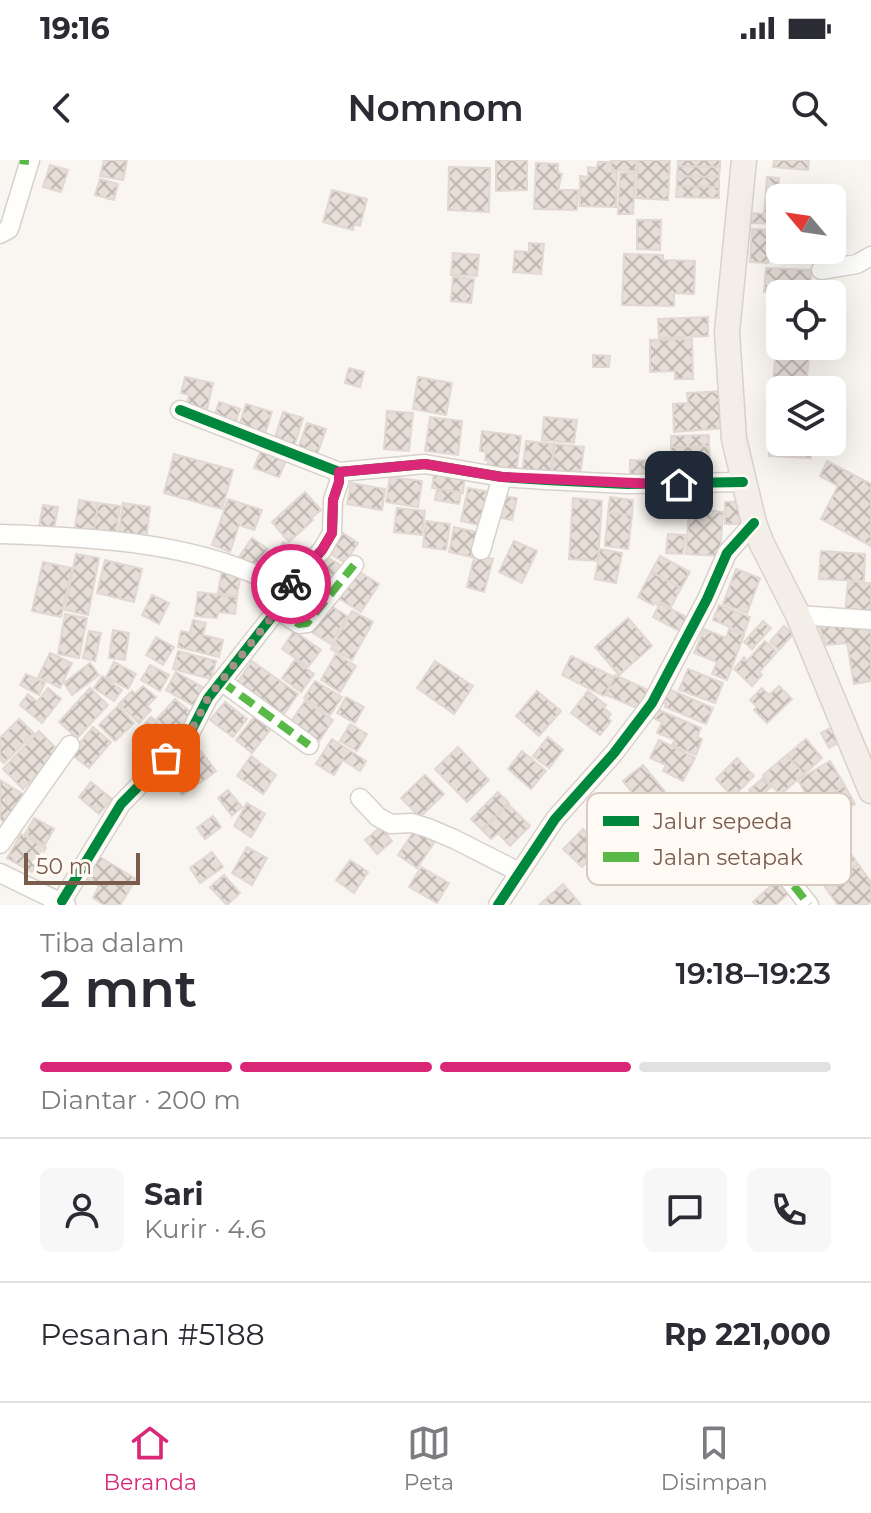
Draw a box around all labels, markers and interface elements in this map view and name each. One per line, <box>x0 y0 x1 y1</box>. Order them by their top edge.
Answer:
text: 19:16 <box>40 10 110 47</box>
icon: back <box>40 86 84 130</box>
text: Nomnom <box>347 86 524 130</box>
icon: search <box>787 86 831 130</box>
north arrow <box>766 184 846 264</box>
map controls <box>766 184 846 456</box>
button: locate <box>766 280 846 360</box>
button: layers <box>766 376 846 456</box>
pin <box>645 451 713 519</box>
icon: home <box>657 463 701 507</box>
courier <box>251 544 331 624</box>
icon: bike <box>269 562 313 606</box>
pin <box>132 724 200 792</box>
icon: bag <box>144 736 188 780</box>
legend <box>587 793 851 885</box>
text: Jalur sepeda <box>652 808 792 835</box>
text: Jalan setapak <box>652 844 804 871</box>
scale bar <box>24 849 140 885</box>
text: 50 m <box>36 853 92 880</box>
text: Tiba dalam <box>40 927 185 959</box>
text: 19:18–19:23 <box>676 955 831 992</box>
text: 2 mnt <box>40 957 197 1020</box>
text: Diantar · 200 m <box>40 1084 241 1116</box>
button: person <box>40 1168 124 1252</box>
button: chat <box>643 1168 727 1252</box>
button: phone <box>747 1168 831 1252</box>
text: Sari <box>144 1176 204 1213</box>
text: Kurir · 4.6 <box>144 1213 266 1245</box>
text: Pesanan #5188 <box>40 1316 265 1353</box>
text: Rp 221,000 <box>664 1316 831 1353</box>
tab: Beranda <box>103 1421 197 1496</box>
tab: Peta <box>404 1421 454 1496</box>
tab: Disimpan <box>661 1421 768 1496</box>

